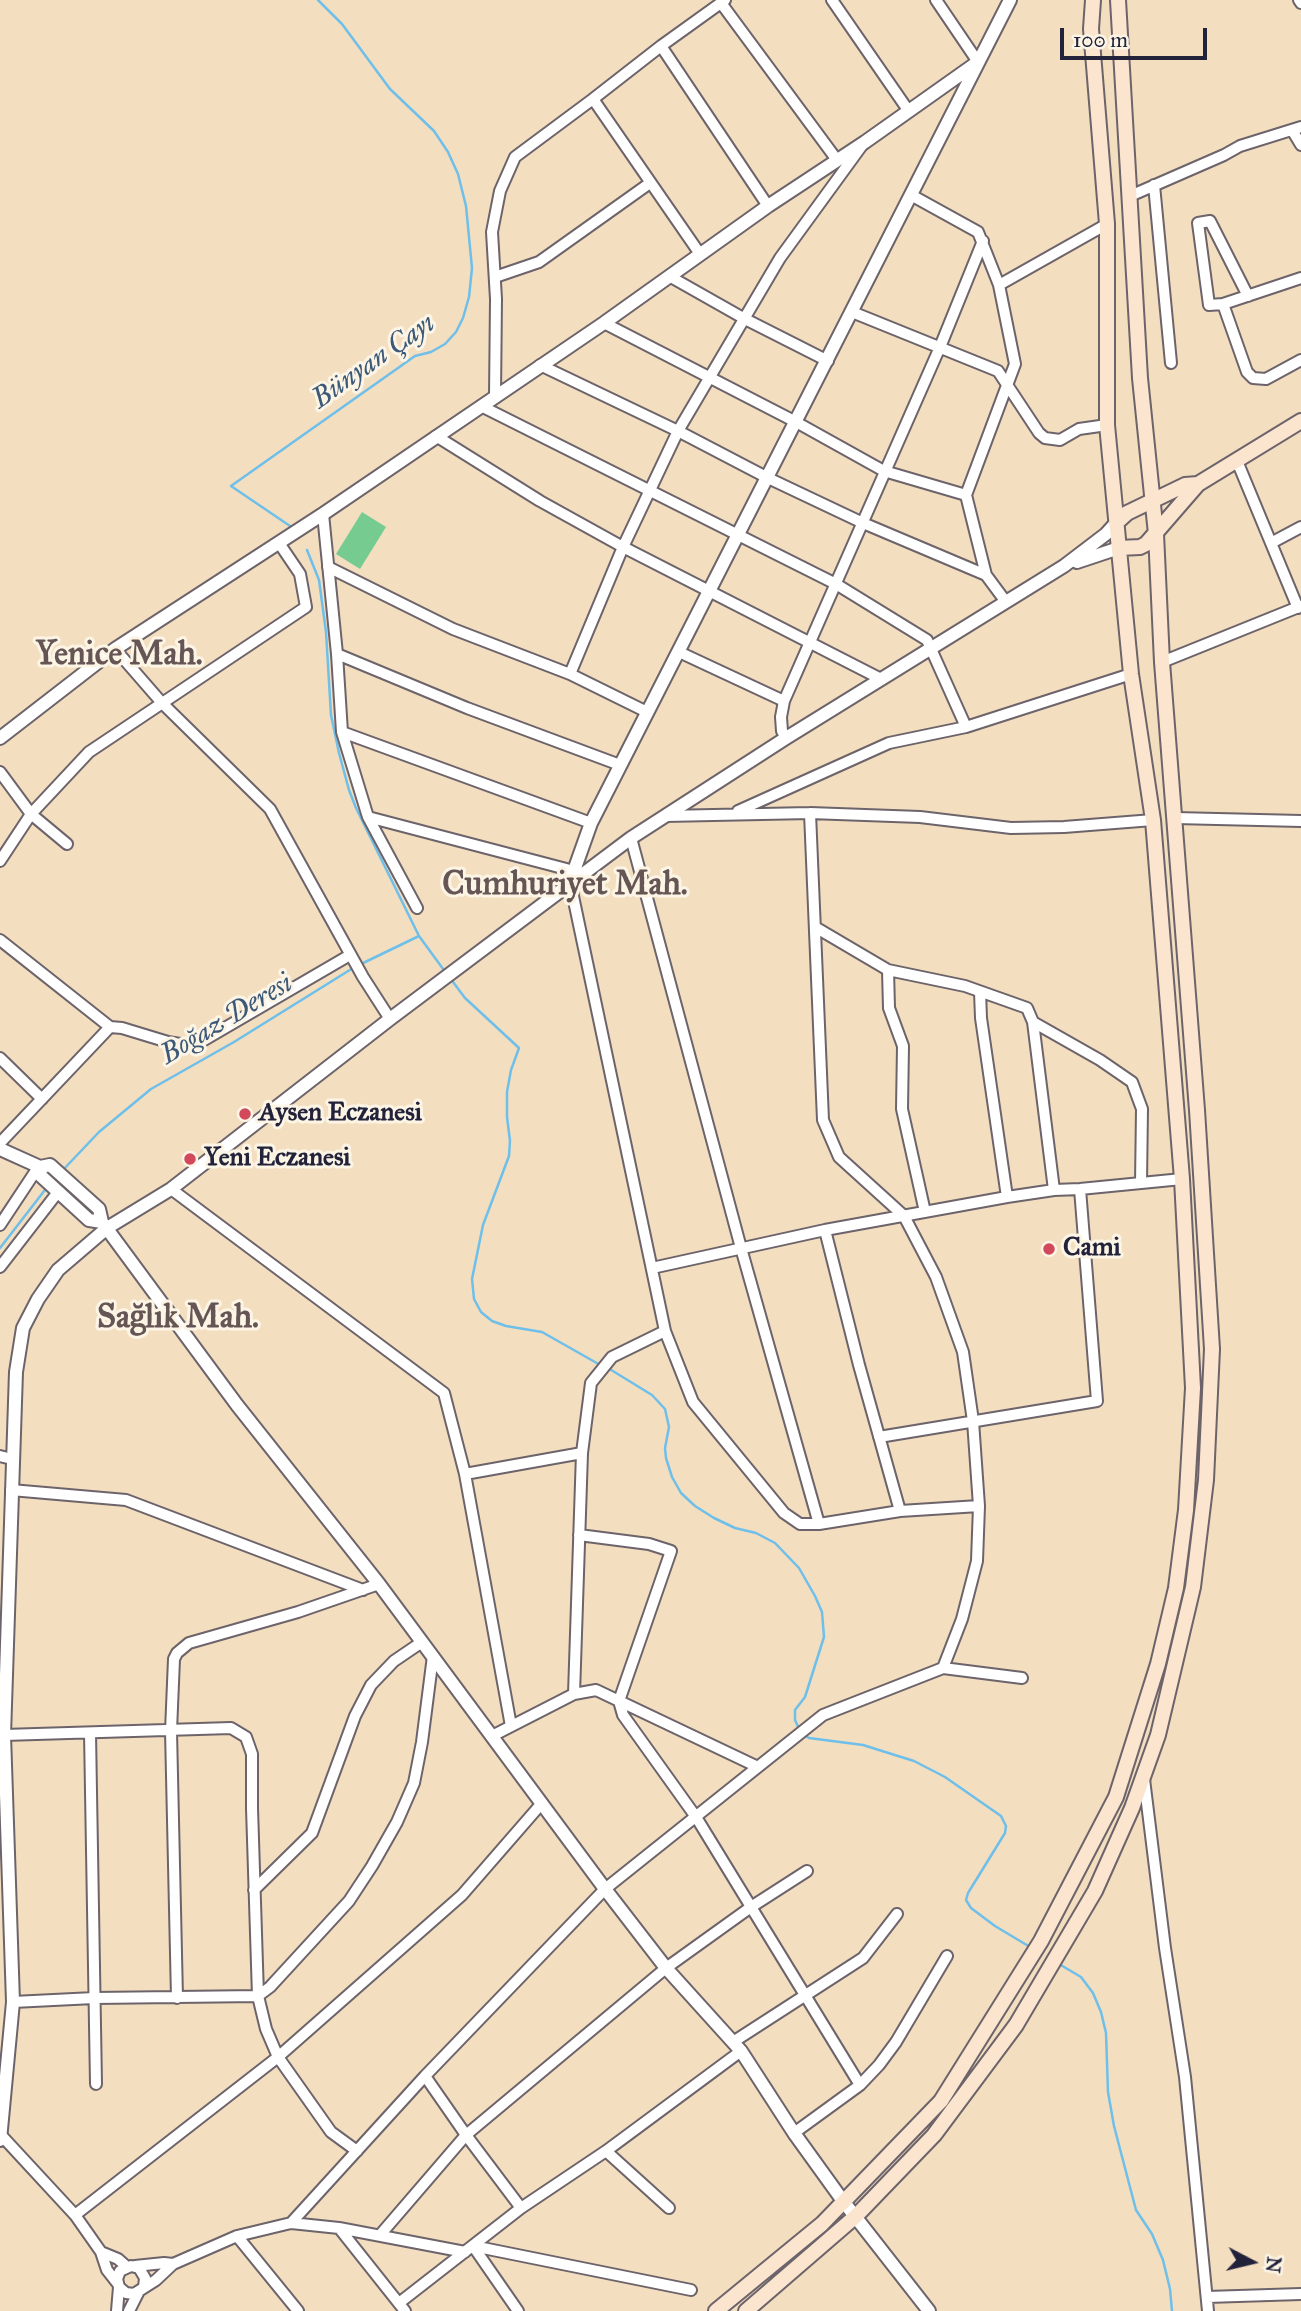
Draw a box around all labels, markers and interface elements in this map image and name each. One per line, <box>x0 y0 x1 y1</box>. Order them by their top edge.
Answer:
scale bar <box>1063 14 1210 58</box>
text: 100 m <box>1073 27 1128 53</box>
water label: Bünyan Çayı <box>306 307 442 417</box>
district label: Yenice Mah. <box>35 636 203 676</box>
district label: Cumhuriyet Mah. <box>442 866 688 906</box>
water label: Boğaz Deresi <box>155 967 299 1073</box>
place label: Aysen Eczanesi <box>259 1098 422 1130</box>
marker: Aysen Eczanesi <box>237 1106 253 1122</box>
place label: Yeni Eczanesi <box>204 1143 351 1175</box>
marker: Yeni Eczanesi <box>182 1151 198 1167</box>
place label: Cami <box>1063 1233 1121 1265</box>
marker: Cami <box>1041 1241 1057 1257</box>
district label: Sağlık Mah. <box>97 1299 259 1339</box>
north arrow <box>1217 2227 1287 2297</box>
text: N <box>1261 2255 1286 2274</box>

